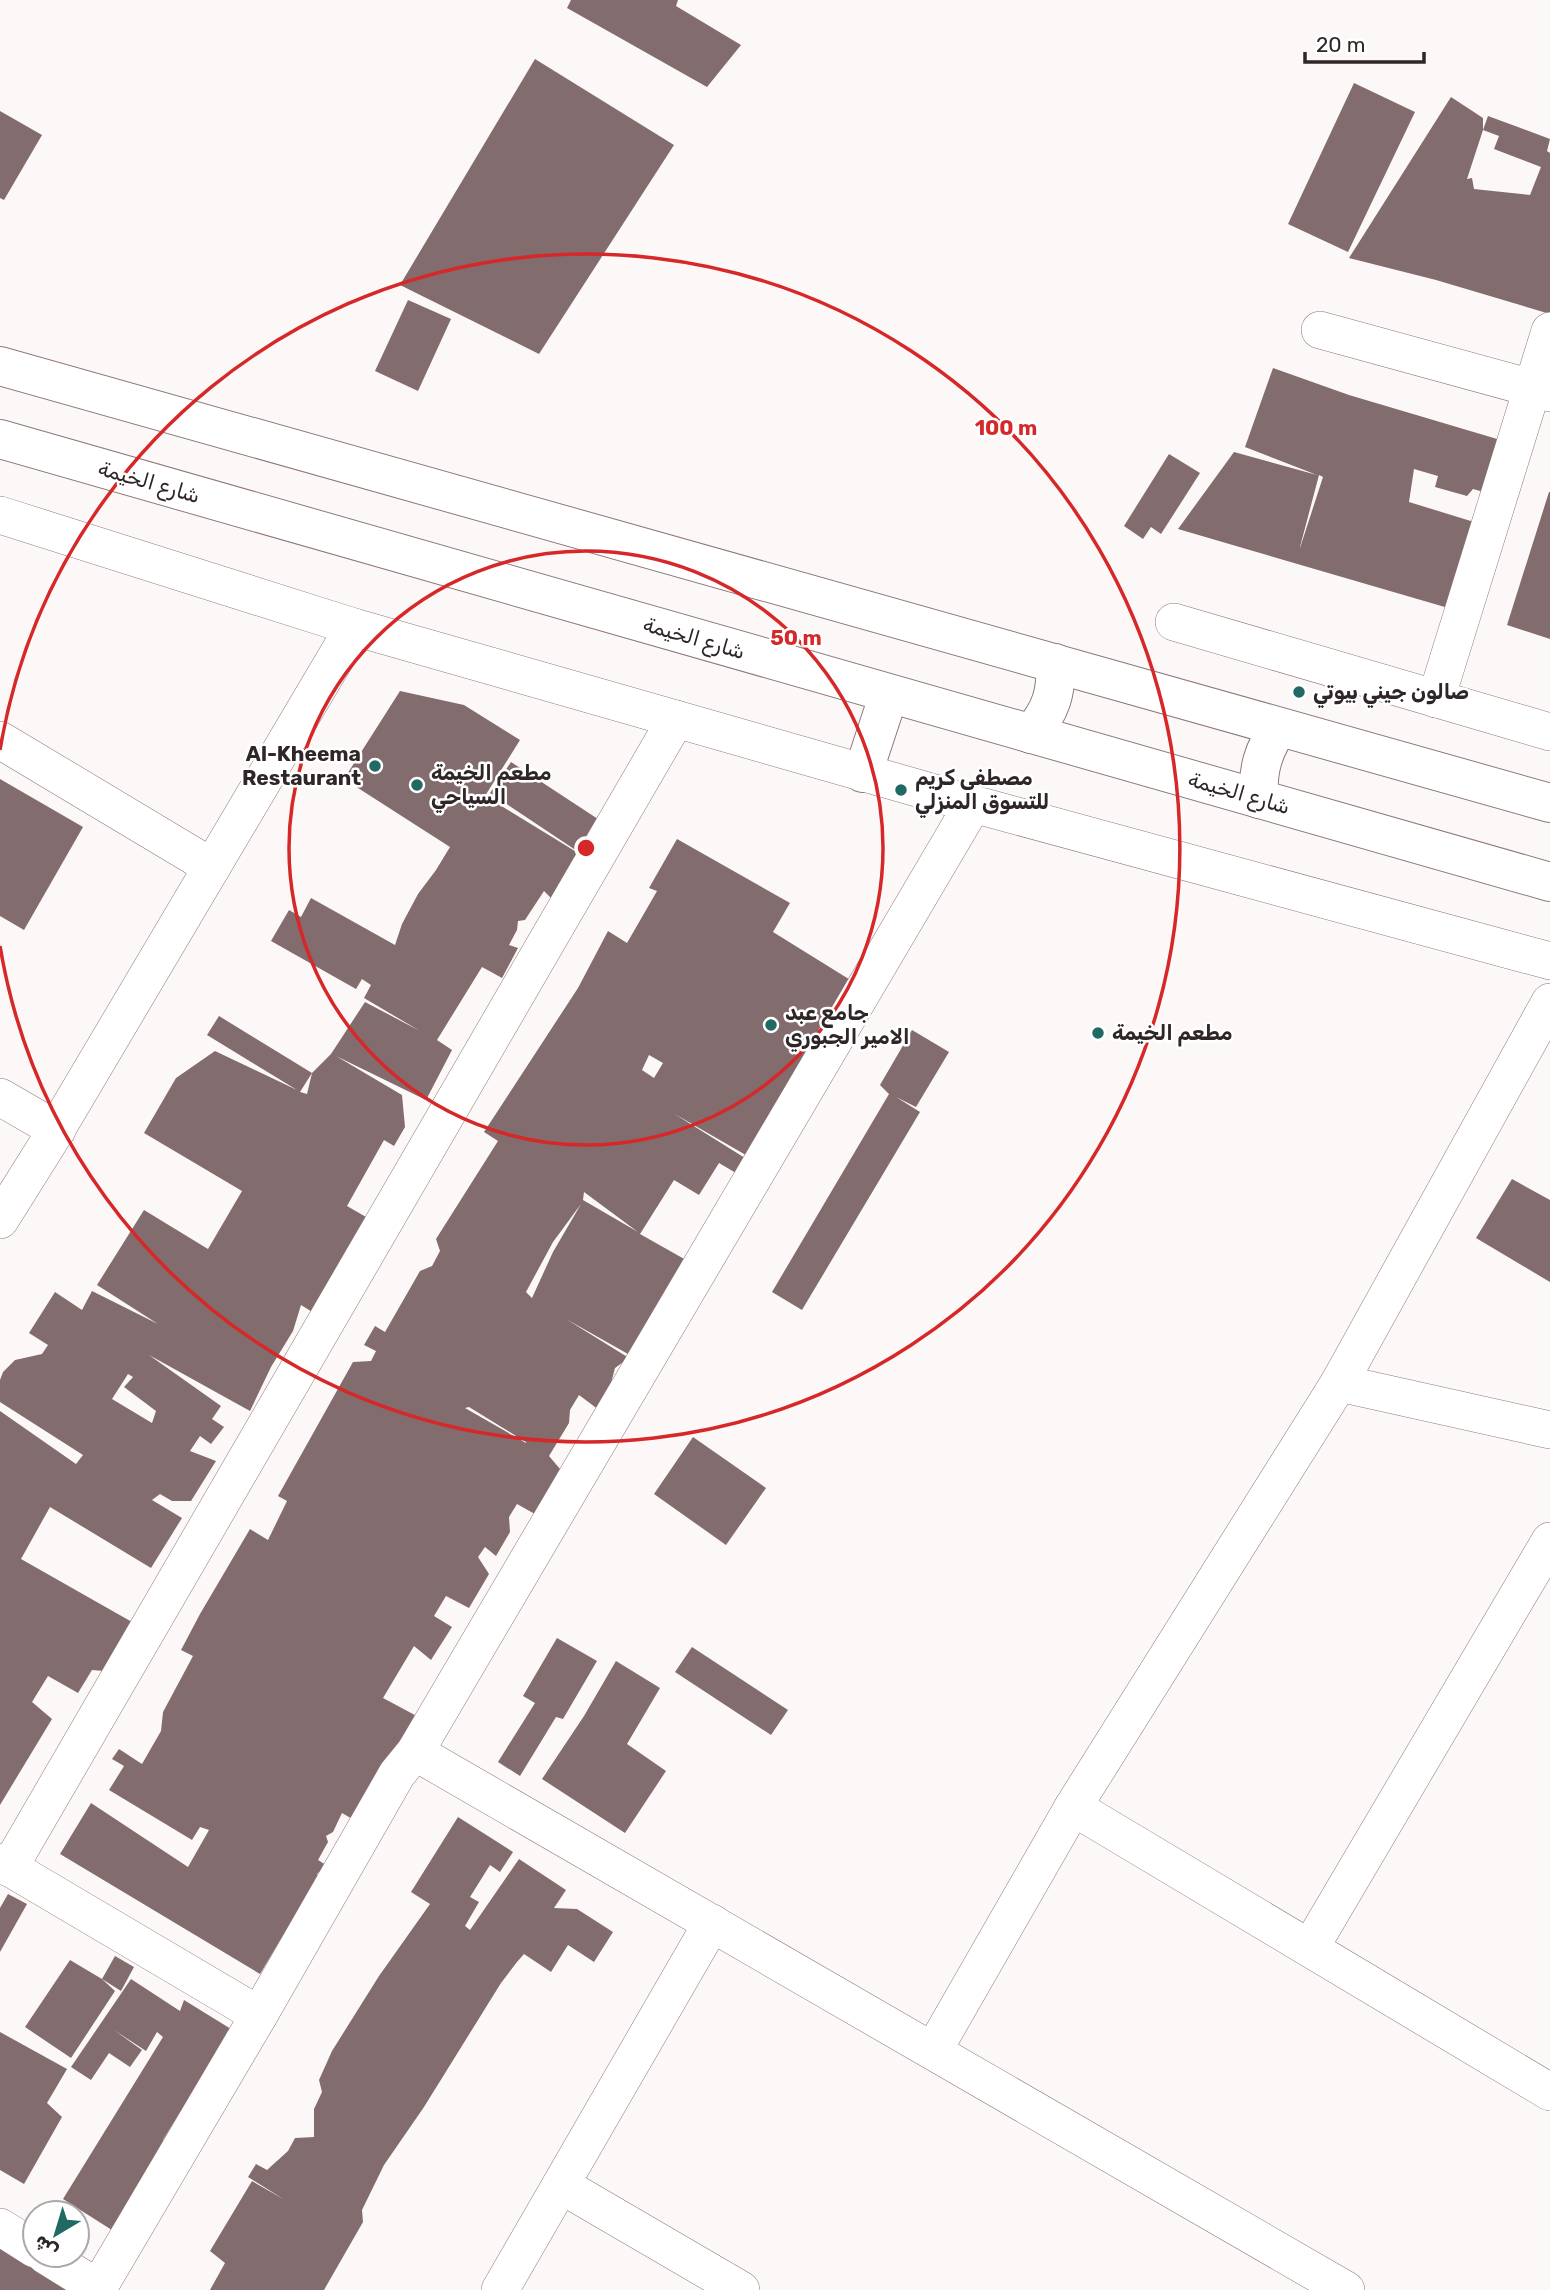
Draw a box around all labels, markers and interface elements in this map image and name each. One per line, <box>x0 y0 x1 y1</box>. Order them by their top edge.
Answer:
scale bar <box>1305 21 1424 65</box>
text: 20 m <box>1316 32 1365 57</box>
text: 100 m <box>975 415 1037 440</box>
street label: شارع الخيمة <box>95 455 203 510</box>
street label: شارع الخيمة <box>640 611 748 666</box>
text: 50 m <box>770 625 822 650</box>
place label: صالون جيني بيوتي <box>1313 679 1469 708</box>
marker: صالون جيني بيوتي <box>1291 684 1307 700</box>
place label: Al-Kheema Restaurant <box>242 741 361 790</box>
marker: Al-Kheema Restaurant <box>367 758 383 774</box>
place label: مطعم الخيمة السياحي <box>431 760 551 813</box>
place label: مصطفى كريم للتسوق المنزلي <box>915 765 1049 818</box>
street label: شارع الخيمة <box>1185 766 1293 821</box>
marker: مطعم الخيمة السياحي <box>409 777 425 793</box>
marker: مصطفى كريم للتسوق المنزلي <box>893 782 909 798</box>
centre of rings <box>574 836 598 860</box>
place label: جامع عبد الامير الجبوري <box>785 1000 910 1052</box>
marker: جامع عبد الامير الجبوري <box>763 1017 779 1033</box>
place label: مطعم الخيمة <box>1112 1020 1232 1047</box>
marker: مطعم الخيمة <box>1090 1025 1106 1041</box>
north arrow <box>21 2199 91 2269</box>
text: ش <box>29 2231 62 2263</box>

